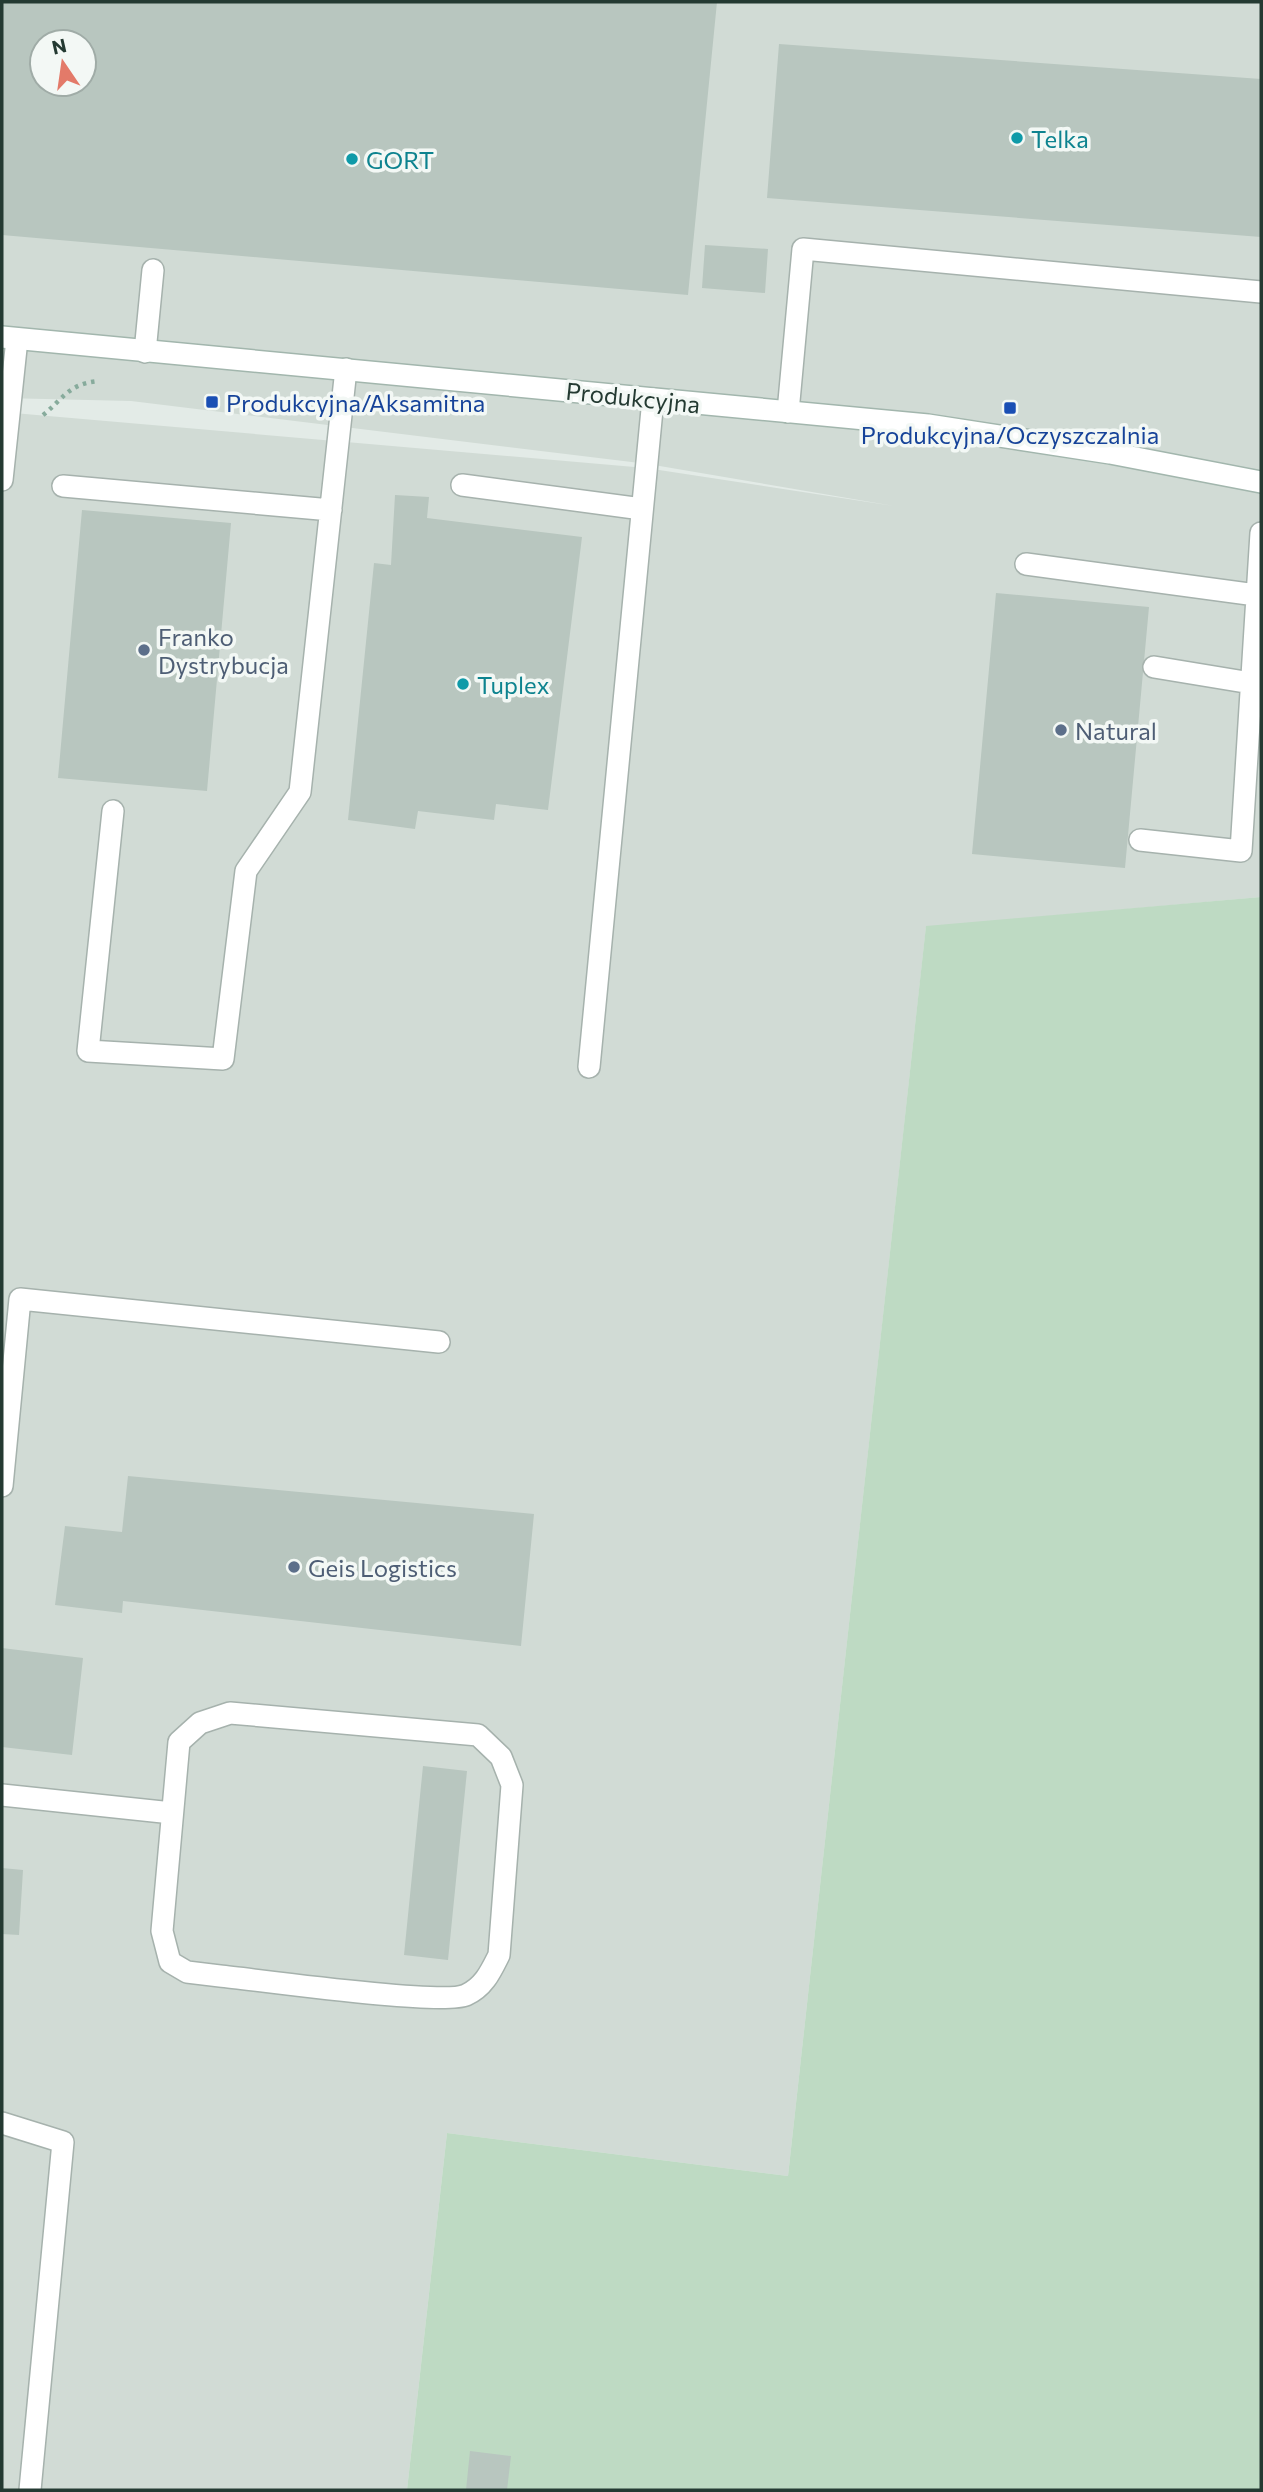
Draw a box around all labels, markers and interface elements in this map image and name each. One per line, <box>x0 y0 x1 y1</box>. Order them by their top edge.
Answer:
north arrow <box>28 28 98 98</box>
text: N <box>50 33 69 59</box>
place label: Telka <box>1031 124 1089 153</box>
marker: Telka <box>1009 130 1025 146</box>
place label: GORT <box>366 145 434 174</box>
marker: GORT <box>344 151 360 167</box>
street label: Produkcyjna <box>564 376 702 418</box>
place label: Produkcyjna/Aksamitna <box>226 388 485 417</box>
marker: Produkcyjna/Aksamitna <box>204 394 220 410</box>
marker: Produkcyjna/Oczyszczalnia <box>1002 400 1018 416</box>
place label: Produkcyjna/Oczyszczalnia <box>861 420 1159 449</box>
place label: Franko Dystrybucja <box>158 622 289 679</box>
marker: Franko Dystrybucja <box>136 642 152 658</box>
place label: Tuplex <box>477 670 550 699</box>
marker: Tuplex <box>455 676 471 692</box>
place label: Natural <box>1075 716 1157 745</box>
marker: Natural <box>1053 722 1069 738</box>
place label: Geis Logistics <box>308 1553 457 1582</box>
marker: Geis Logistics <box>286 1559 302 1575</box>

